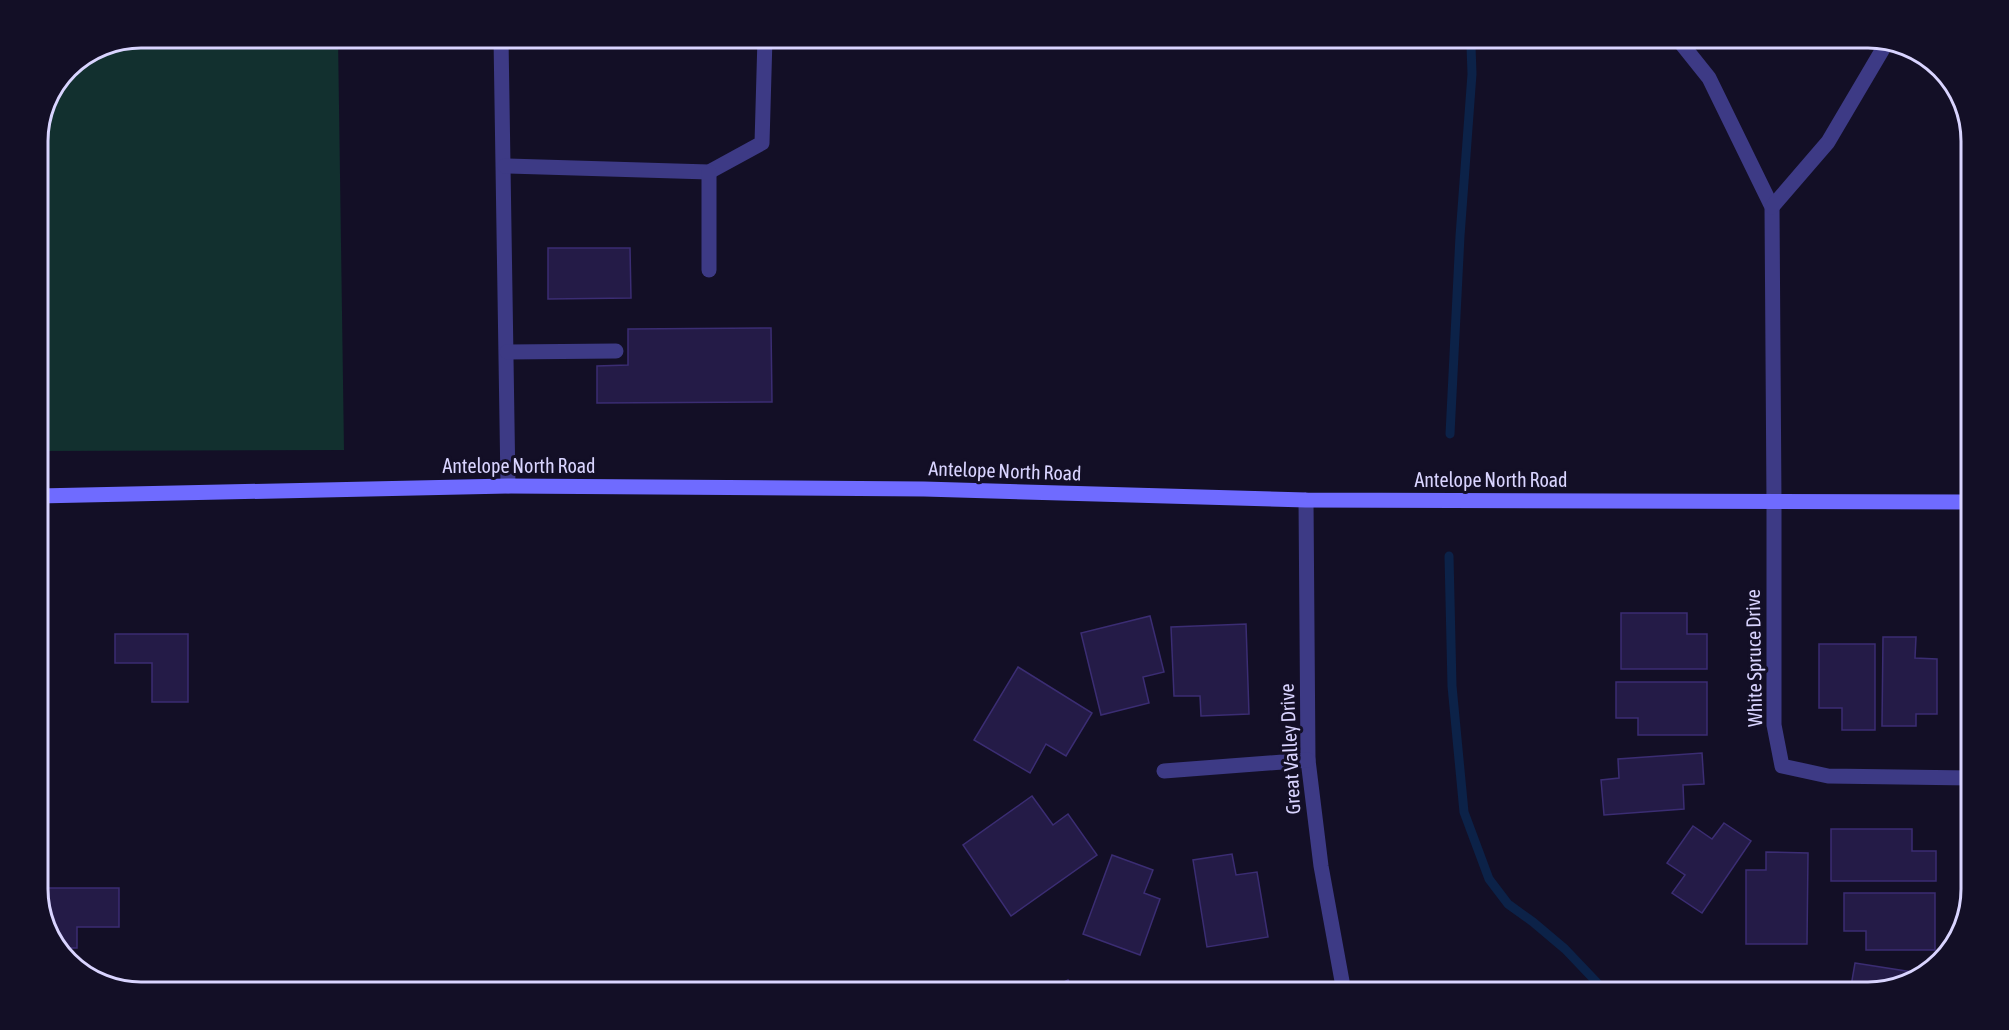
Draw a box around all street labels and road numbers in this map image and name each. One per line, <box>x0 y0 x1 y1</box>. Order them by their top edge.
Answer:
street label: Antelope North Road <box>442 454 596 477</box>
street label: Antelope North Road <box>928 456 1082 485</box>
street label: Antelope North Road <box>1414 468 1568 491</box>
street label: White Spruce Drive <box>1741 589 1766 727</box>
street label: Great Valley Drive <box>1275 683 1304 815</box>

